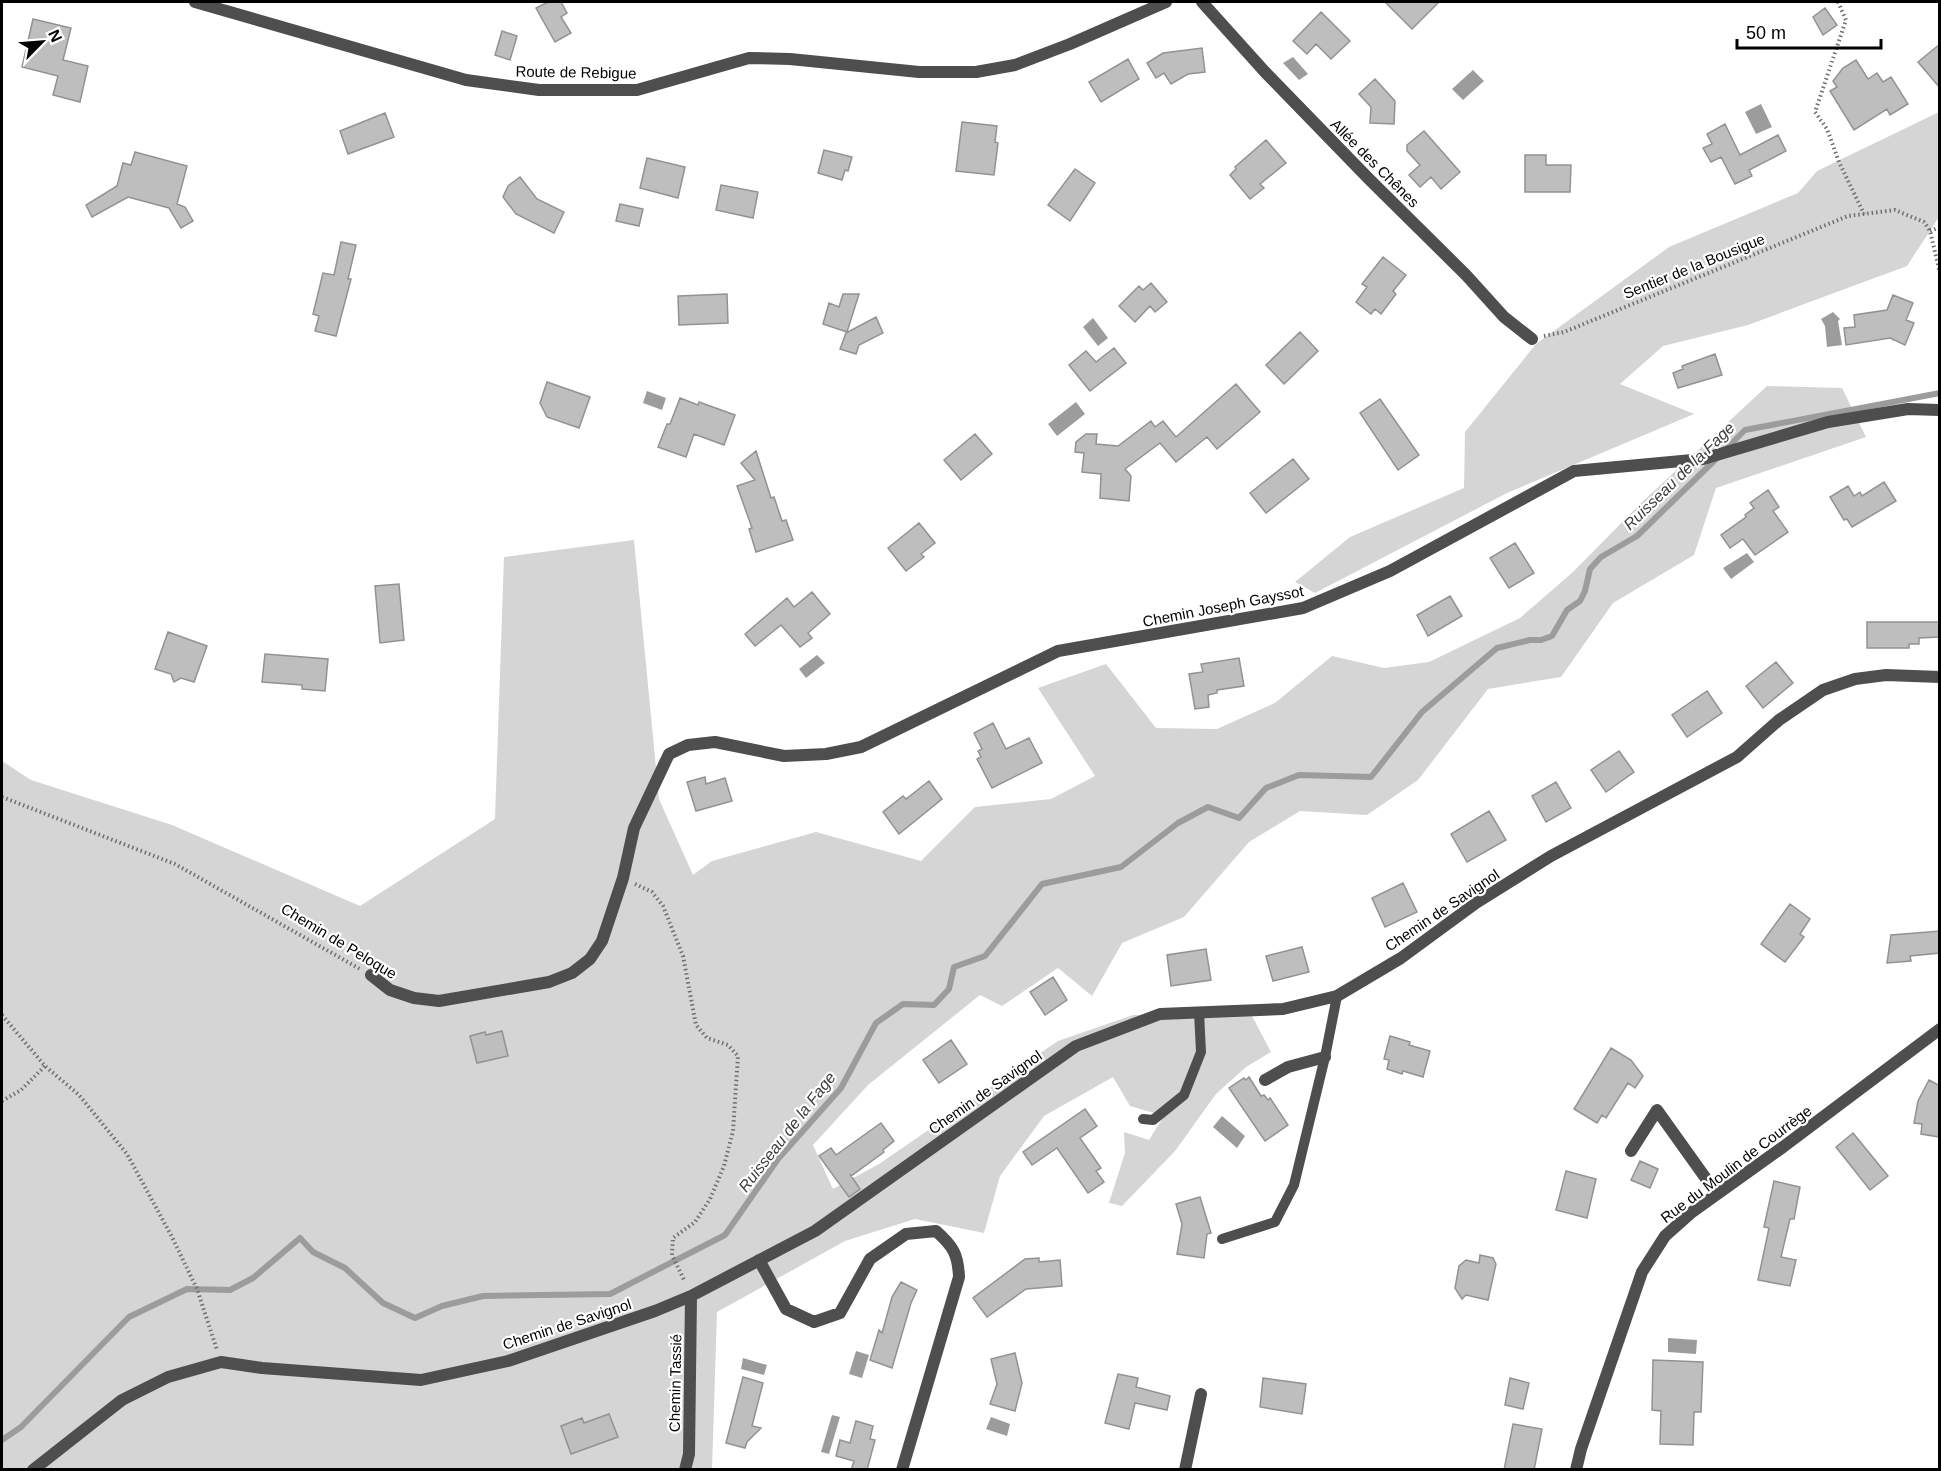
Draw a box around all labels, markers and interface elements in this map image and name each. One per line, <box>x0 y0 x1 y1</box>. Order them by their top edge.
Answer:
north arrow <box>12 12 72 72</box>
scale bar <box>1737 12 1881 50</box>
text: 50 m <box>1746 23 1786 43</box>
text: N <box>45 27 65 45</box>
street label: Route de Rebigue <box>515 62 637 82</box>
street label: Allée des Chênes <box>1327 115 1423 211</box>
street label: Sentier de la Bousigue <box>1621 230 1767 302</box>
water label: Ruisseau de la Fage <box>1620 419 1738 533</box>
street label: Chemin Joseph Gayssot <box>1141 582 1306 630</box>
street label: Chemin de Savignol <box>1382 865 1502 955</box>
street label: Chemin de Peloque <box>278 900 400 982</box>
street label: Chemin de Savignol <box>925 1047 1045 1137</box>
water label: Ruisseau de la Fage <box>735 1069 839 1195</box>
street label: Rue du Moulin de Courrège <box>1657 1102 1815 1226</box>
street label: Chemin de Savignol <box>501 1295 633 1353</box>
street label: Chemin Tassié <box>666 1334 684 1432</box>

